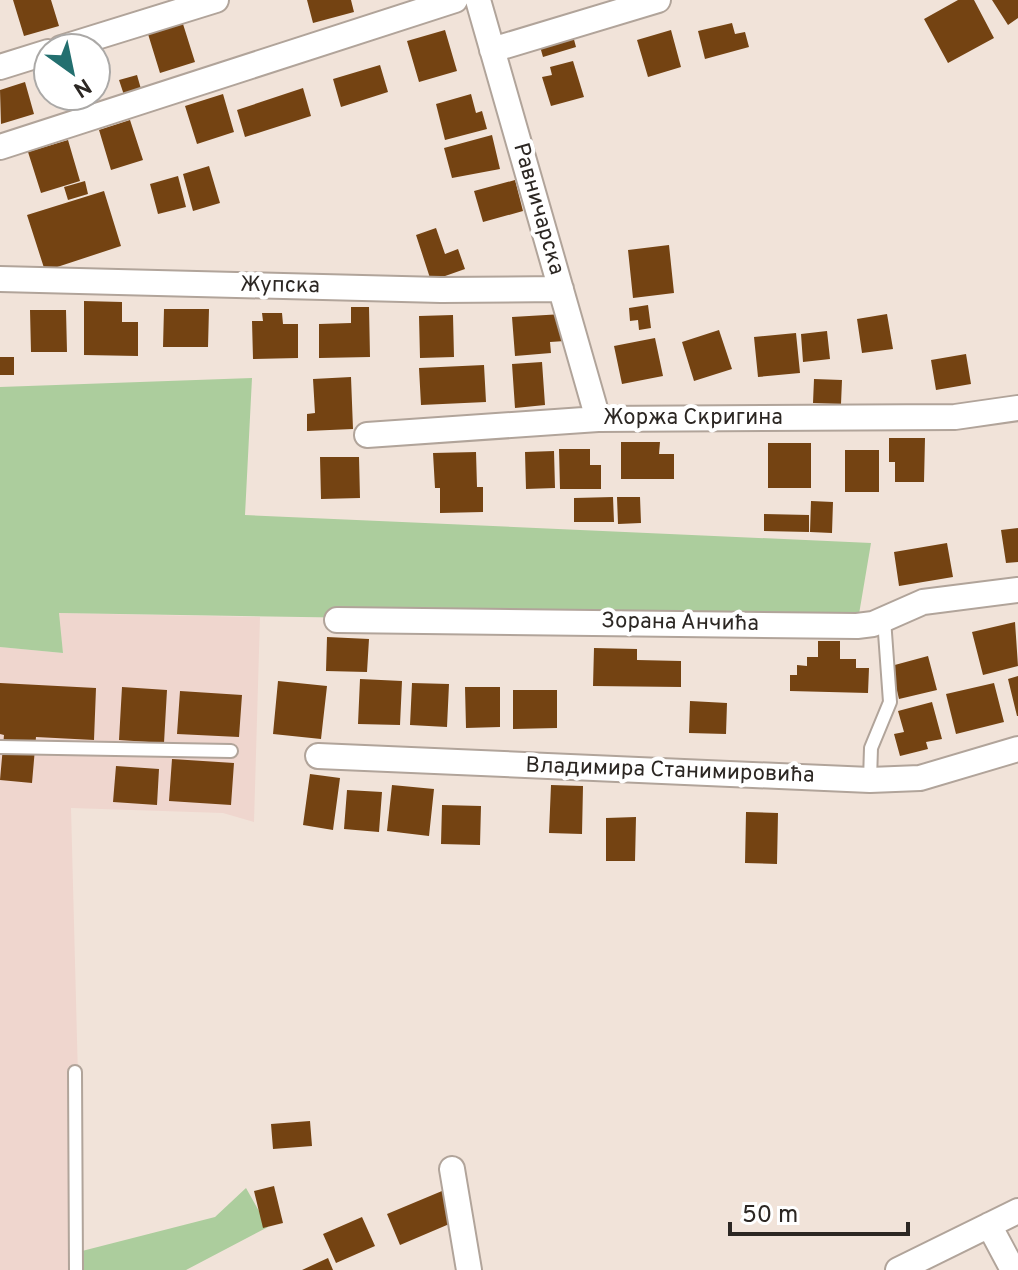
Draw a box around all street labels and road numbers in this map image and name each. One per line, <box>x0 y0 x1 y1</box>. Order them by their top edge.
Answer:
street label: Равничарска <box>506 140 570 278</box>
street label: Жупска <box>240 272 320 300</box>
street label: Жоржа Скригина <box>603 405 783 432</box>
street label: Зорана Анчића <box>601 608 759 638</box>
street label: Владимира Станимировића <box>525 752 815 790</box>

